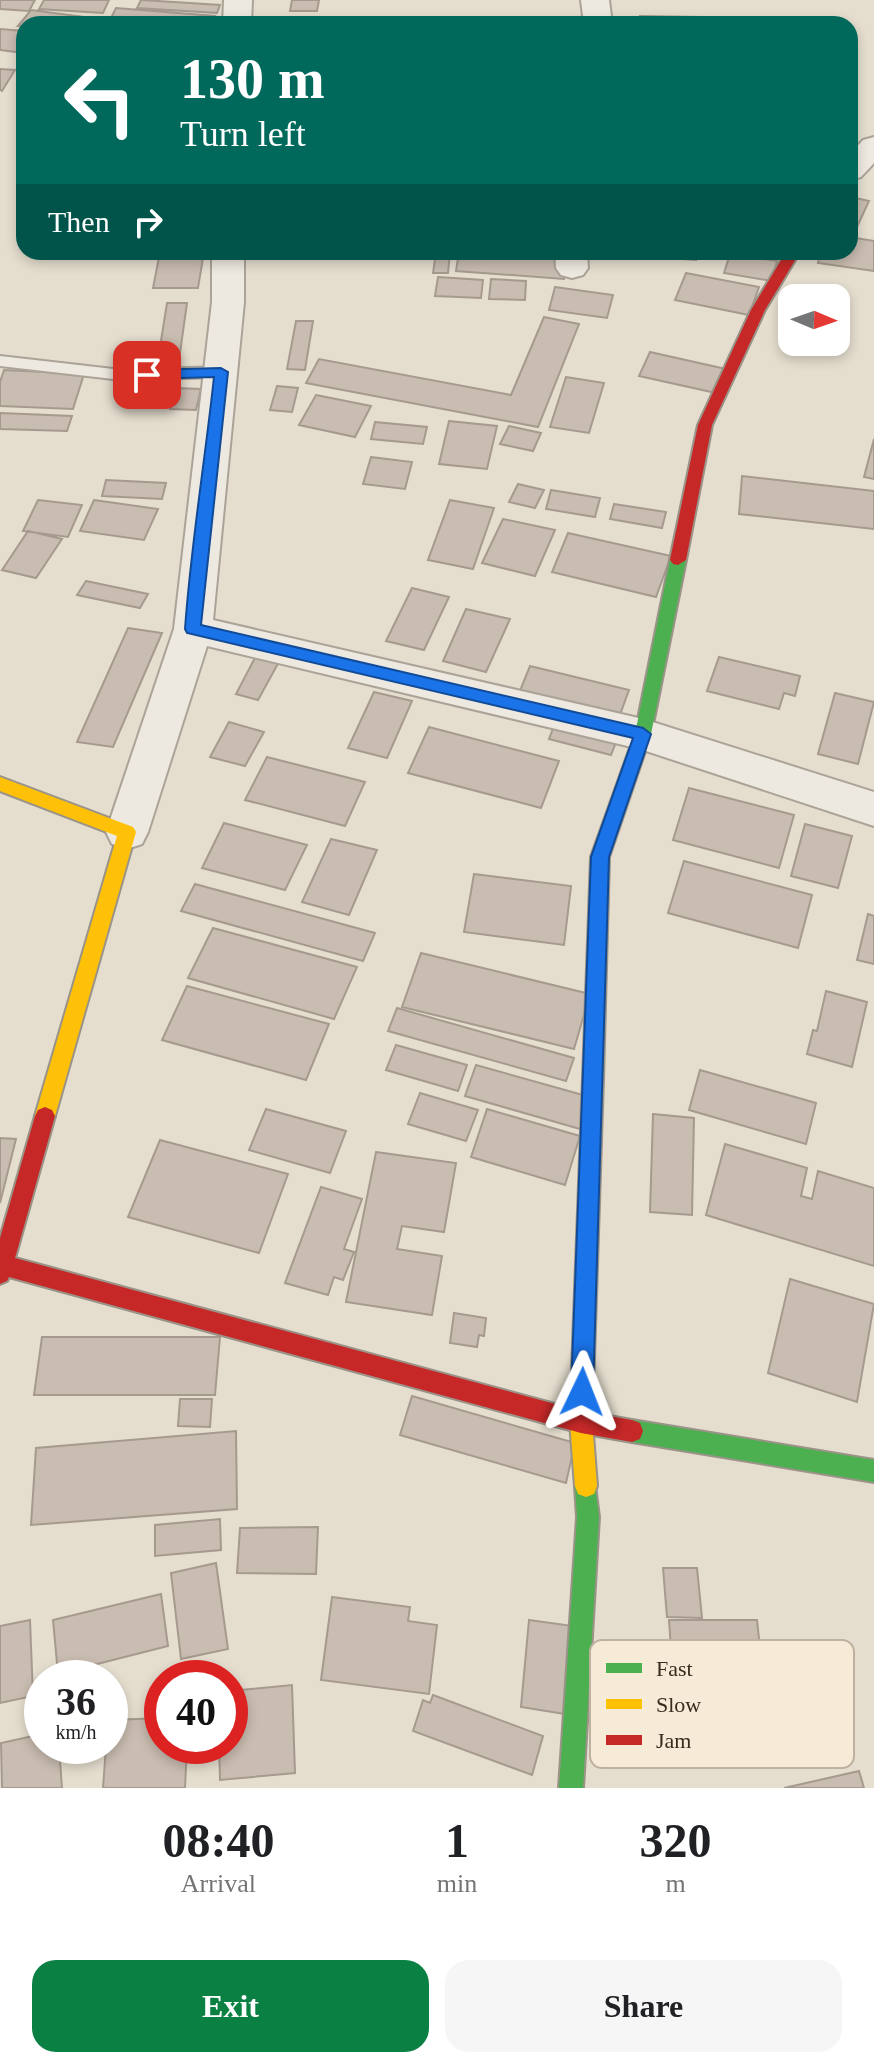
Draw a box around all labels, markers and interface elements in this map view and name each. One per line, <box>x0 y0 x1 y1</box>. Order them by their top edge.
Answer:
icon: left <box>48 48 152 152</box>
text: 130 m <box>180 48 325 110</box>
text: Turn left <box>180 114 306 154</box>
icon: right <box>126 200 170 244</box>
text: Then <box>48 205 110 238</box>
north arrow <box>778 284 850 356</box>
map controls <box>778 284 850 356</box>
pin <box>113 341 181 409</box>
icon: arrive <box>125 353 169 397</box>
position arrow <box>540 1350 624 1434</box>
legend <box>590 1640 854 1768</box>
text: Fast <box>656 1656 693 1681</box>
speed limit sign: 40 <box>144 1660 248 1764</box>
text: 36 <box>56 1679 96 1724</box>
text: Slow <box>656 1692 701 1717</box>
text: km/h <box>55 1721 97 1743</box>
text: Jam <box>656 1728 691 1753</box>
text: 08:40 <box>162 1814 274 1867</box>
text: 1 <box>445 1814 469 1867</box>
text: 320 <box>640 1814 712 1867</box>
text: Arrival <box>181 1869 256 1898</box>
text: min <box>437 1869 477 1898</box>
text: m <box>665 1869 686 1898</box>
button: Exit <box>32 1960 429 2052</box>
button: Share <box>445 1960 842 2052</box>

